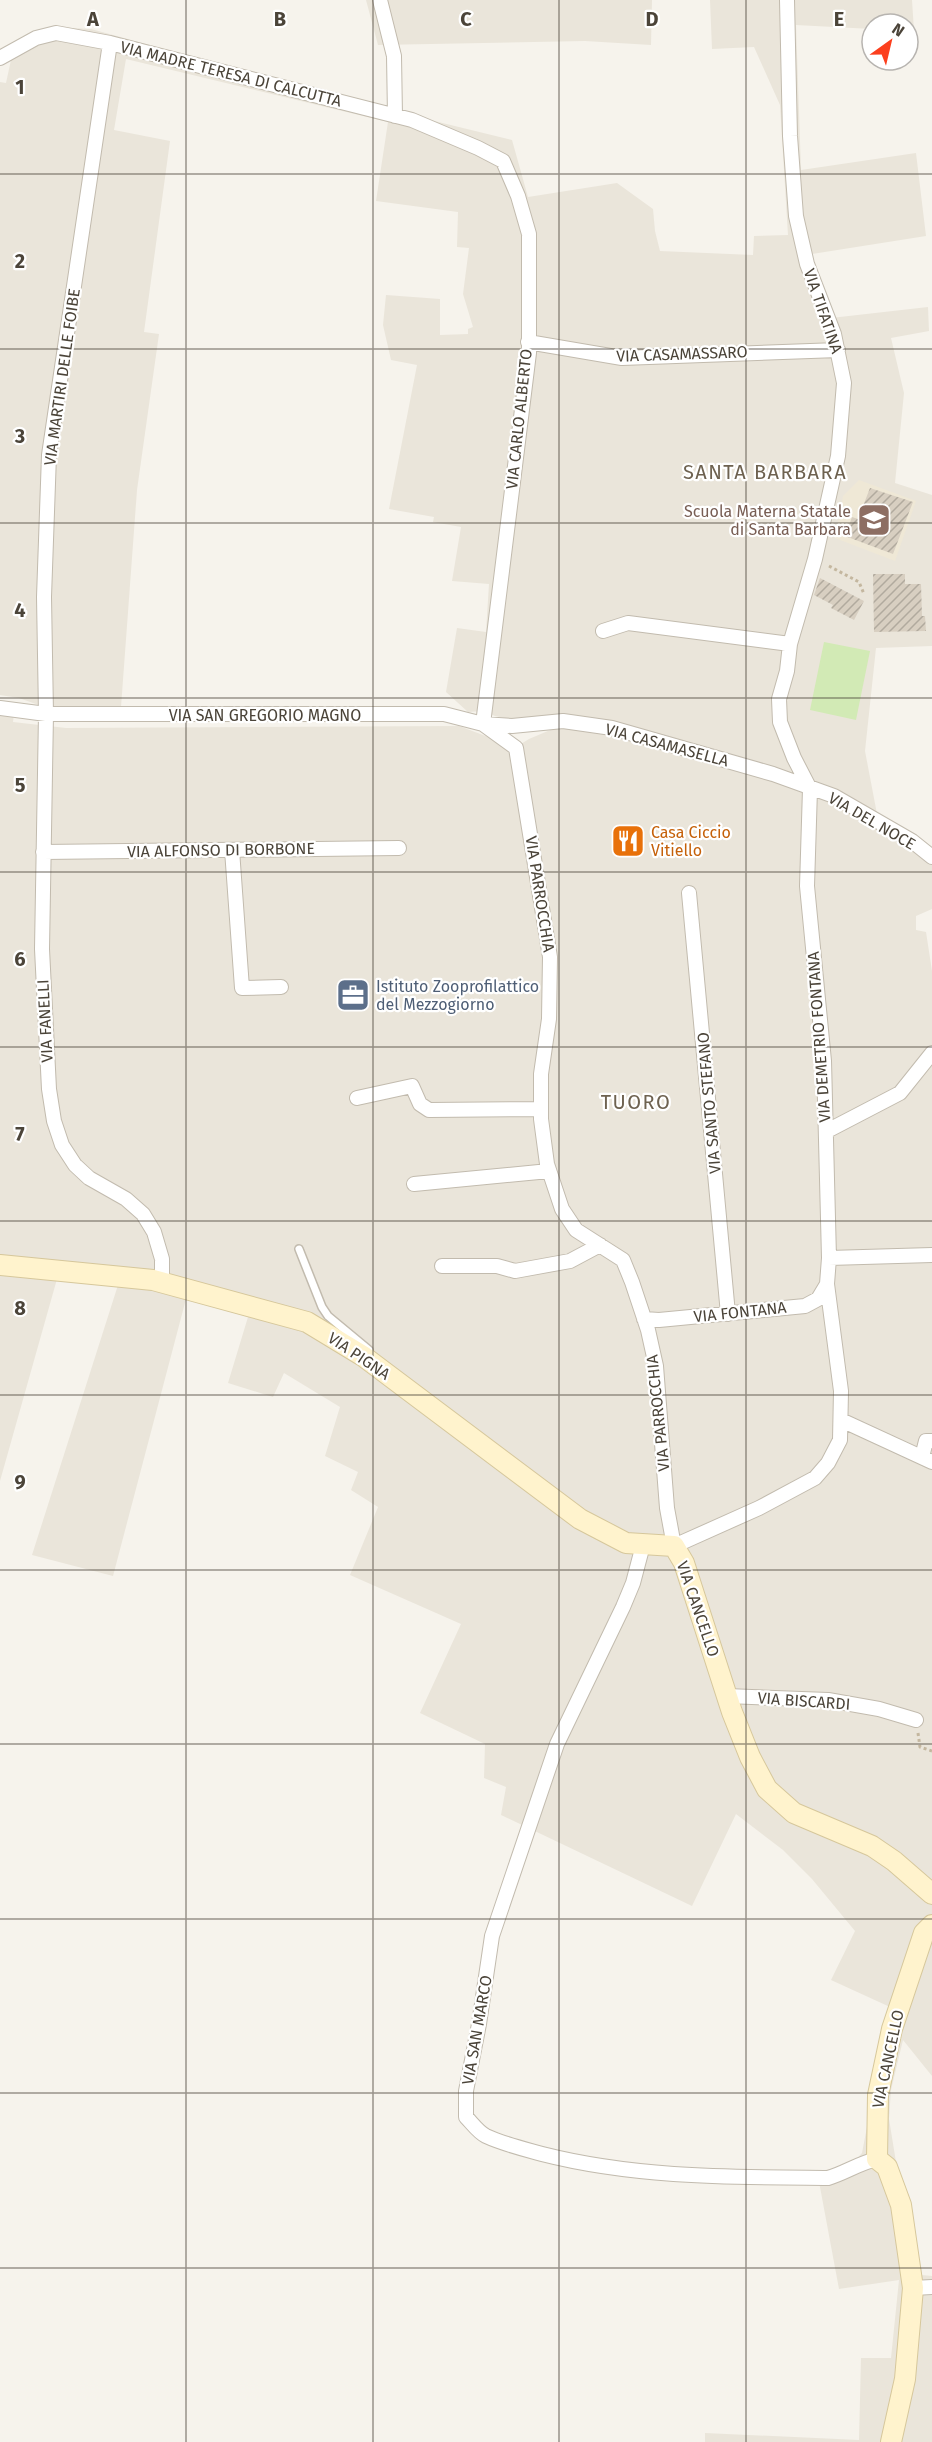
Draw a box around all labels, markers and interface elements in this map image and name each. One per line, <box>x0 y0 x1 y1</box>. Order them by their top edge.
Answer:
text: A <box>86 7 100 31</box>
text: B <box>274 7 286 31</box>
text: C <box>460 7 472 31</box>
text: D <box>645 7 659 31</box>
text: E <box>834 7 844 31</box>
north arrow <box>860 12 920 72</box>
text: N <box>888 19 908 41</box>
street label: VIA MADRE TERESA DI CALCUTTA <box>118 37 344 111</box>
text: 1 <box>15 75 25 99</box>
text: 2 <box>15 249 25 273</box>
street label: VIA TIFATINA <box>800 266 847 357</box>
street label: VIA MARTIRI DELLE FOIBE <box>40 287 84 467</box>
street label: VIA CASAMASSARO <box>616 342 748 366</box>
street label: VIA CARLO ALBERTO <box>502 348 536 490</box>
text: 3 <box>14 424 25 448</box>
district label: SANTA BARBARA <box>683 460 847 484</box>
place label: Scuola Materna Statale di Santa Barbara <box>684 502 851 539</box>
school or university icon: Scuola Materna Statale di Santa Barbara <box>856 502 892 538</box>
text: 4 <box>14 598 26 622</box>
street label: VIA SAN GREGORIO MAGNO <box>169 706 361 725</box>
street label: VIA CASAMASELLA <box>603 719 732 771</box>
text: 5 <box>15 773 26 797</box>
street label: VIA DEL NOCE <box>825 788 919 854</box>
restaurant icon: Casa Ciccio Vitiello <box>610 823 646 859</box>
place label: Casa Ciccio Vitiello <box>651 823 731 860</box>
street label: VIA PARROCCHIA <box>521 835 559 954</box>
street label: VIA ALFONSO DI BORBONE <box>127 839 315 861</box>
text: 6 <box>14 947 26 971</box>
street label: VIA DEMETRIO FONTANA <box>803 950 834 1123</box>
office icon: Istituto Zooprofilattico del Mezzogiorno <box>335 977 371 1013</box>
place label: Istituto Zooprofilattico del Mezzogiorno <box>376 977 539 1014</box>
street label: VIA FANELLI <box>33 979 57 1063</box>
street label: VIA SANTO STEFANO <box>693 1031 725 1175</box>
district label: TUORO <box>601 1090 671 1114</box>
text: 7 <box>15 1122 25 1146</box>
text: 8 <box>14 1296 26 1320</box>
street label: VIA FONTANA <box>693 1298 788 1326</box>
street label: VIA PIGNA <box>324 1328 395 1384</box>
street label: VIA PARROCCHIA <box>642 1353 674 1472</box>
text: 9 <box>14 1470 26 1494</box>
street label: VIA CANCELLO <box>673 1559 723 1659</box>
street label: VIA BISCARDI <box>757 1688 851 1714</box>
street label: VIA SAN MARCO <box>458 1974 496 2086</box>
street label: VIA CANCELLO <box>868 2008 908 2110</box>

